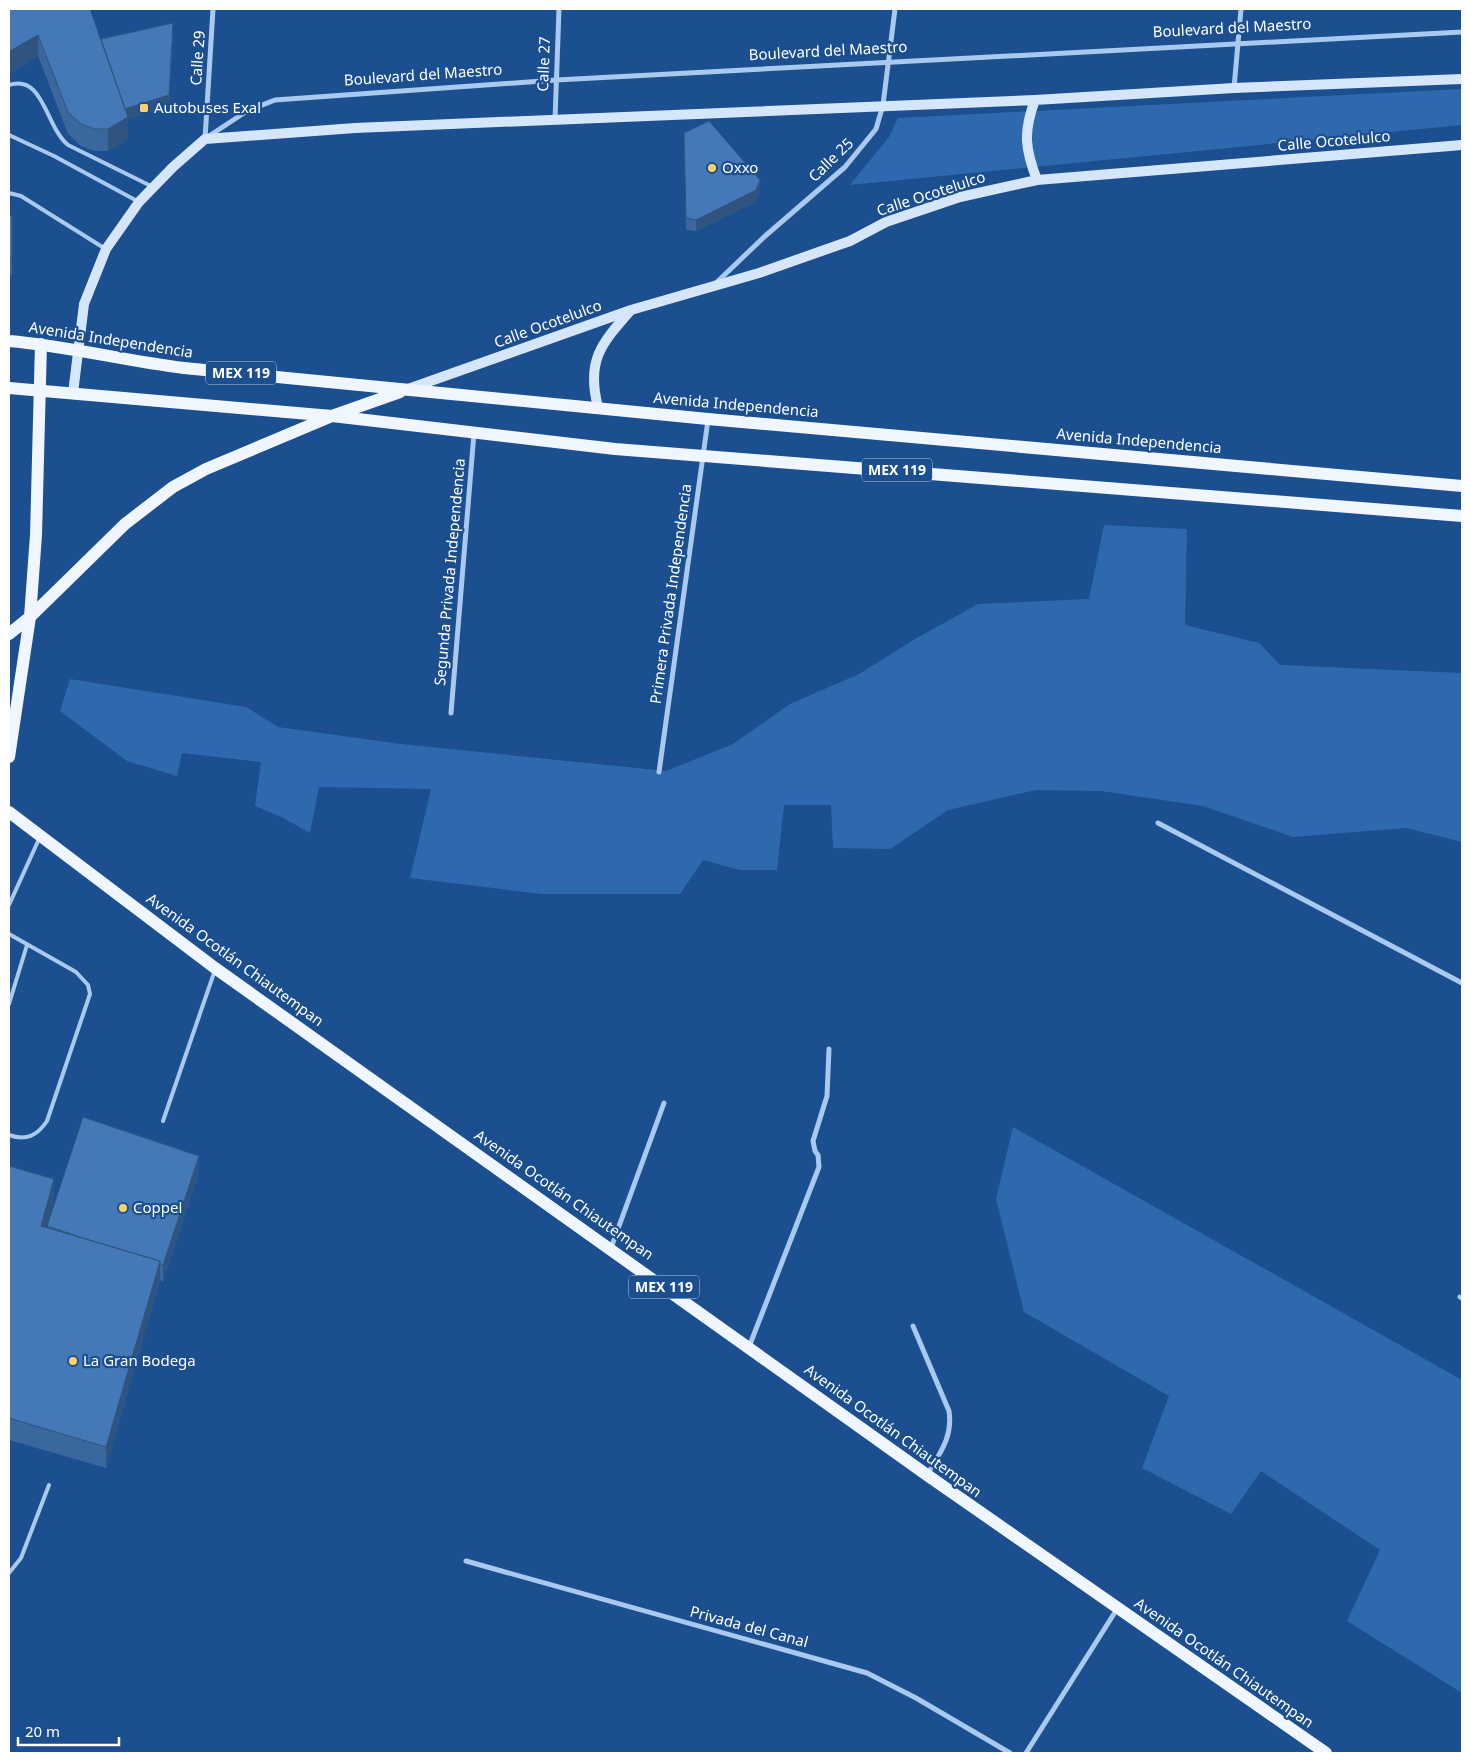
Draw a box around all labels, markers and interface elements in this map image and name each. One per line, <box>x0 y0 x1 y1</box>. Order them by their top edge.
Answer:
street label: Boulevard del Maestro <box>1152 13 1312 41</box>
street label: Calle 29 <box>185 30 209 86</box>
street label: Calle 27 <box>532 36 554 92</box>
street label: Boulevard del Maestro <box>748 36 908 64</box>
street label: Boulevard del Maestro <box>343 58 503 90</box>
place label: Autobuses Exal <box>154 97 261 117</box>
marker: Autobuses Exal <box>138 102 150 114</box>
street label: Calle Ocotelulco <box>1277 125 1391 155</box>
street label: Calle 25 <box>804 133 857 186</box>
place label: Oxxo <box>722 157 758 177</box>
marker: Oxxo <box>706 162 718 174</box>
street label: Calle Ocotelulco <box>874 166 988 220</box>
street label: Calle Ocotelulco <box>491 294 604 352</box>
street label: Avenida Independencia <box>28 316 195 362</box>
road number: MEX 119 <box>206 362 276 384</box>
street label: Avenida Independencia <box>653 387 820 421</box>
street label: Avenida Independencia <box>1056 423 1223 457</box>
street label: Segunda Privada Independencia <box>429 457 469 686</box>
road number: MEX 119 <box>862 458 932 482</box>
street label: Primera Privada Independencia <box>645 483 695 705</box>
street label: Avenida Ocotlán Chiautempan <box>143 888 328 1030</box>
street label: Avenida Ocotlán Chiautempan <box>471 1125 658 1264</box>
place label: Coppel <box>133 1197 182 1217</box>
marker: Coppel <box>117 1202 129 1214</box>
road number: MEX 119 <box>629 1275 699 1298</box>
place label: La Gran Bodega <box>83 1350 196 1370</box>
marker: La Gran Bodega <box>67 1355 79 1367</box>
street label: Avenida Ocotlán Chiautempan <box>801 1359 986 1501</box>
street label: Avenida Ocotlán Chiautempan <box>1131 1593 1318 1732</box>
street label: Privada del Canal <box>688 1601 811 1651</box>
scale bar <box>18 1714 119 1746</box>
text: 20 m <box>25 1721 60 1741</box>

